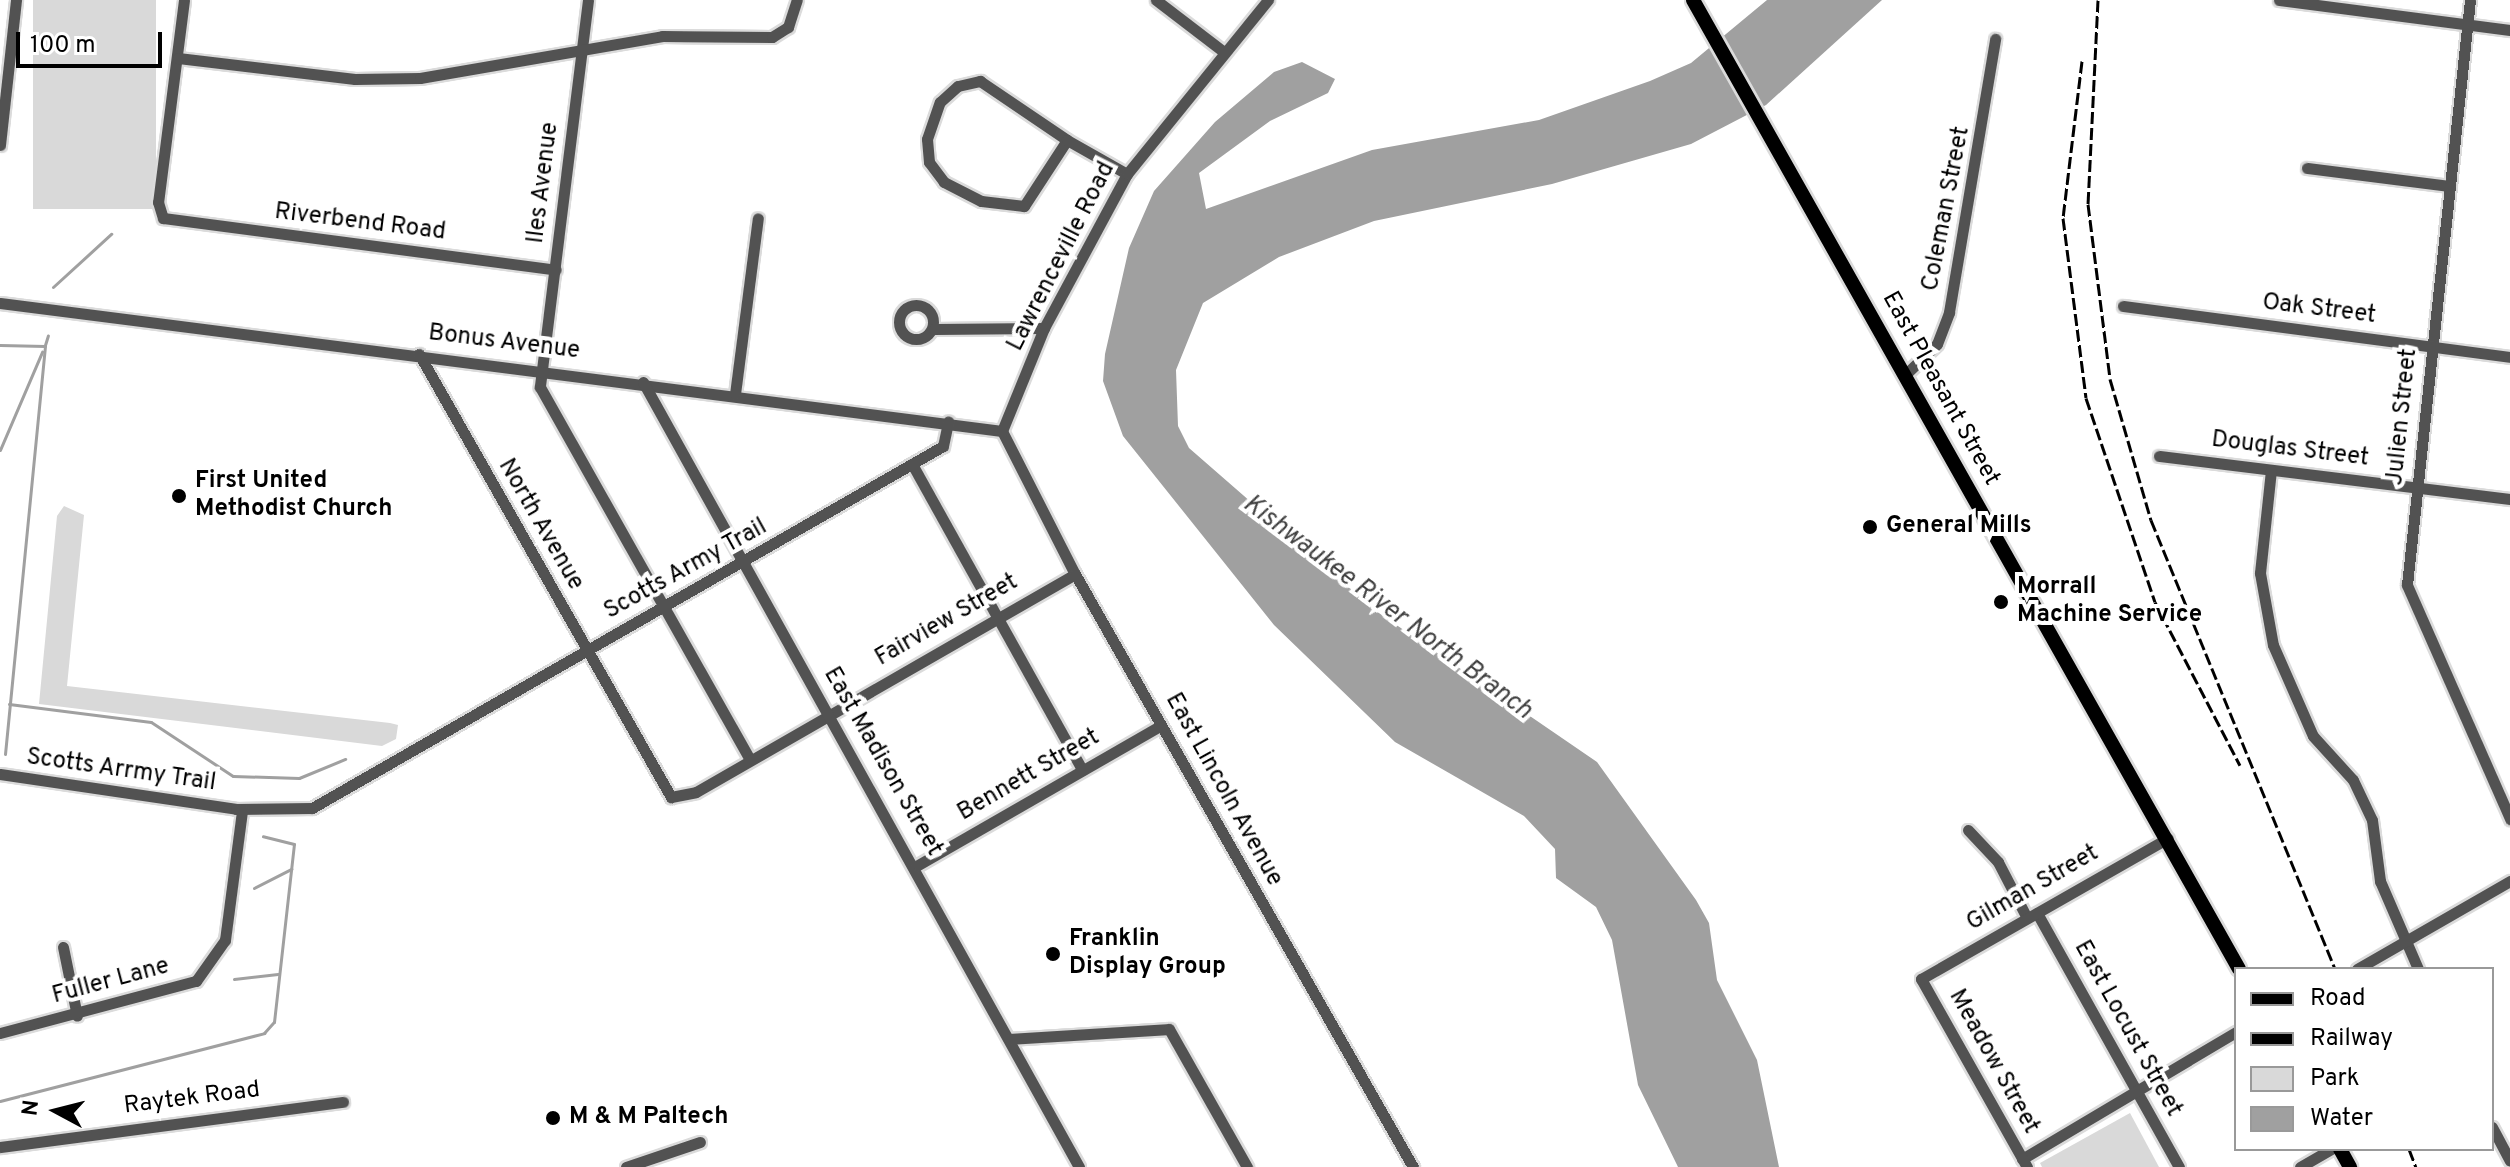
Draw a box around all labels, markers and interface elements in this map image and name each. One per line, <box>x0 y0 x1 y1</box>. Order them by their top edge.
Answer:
scale bar <box>20 16 166 66</box>
text: 100 m <box>30 31 96 61</box>
street label: Iles Avenue <box>522 120 566 246</box>
street label: Coleman Street <box>1917 124 1977 294</box>
street label: Lawrenceville Road <box>1002 158 1122 356</box>
street label: Riverbend Road <box>273 198 447 248</box>
street label: East Pleasant Street <box>1875 287 2005 491</box>
street label: Oak Street <box>2261 289 2377 331</box>
street label: Bonus Avenue <box>426 319 582 367</box>
street label: Julien Street <box>2381 347 2425 487</box>
street label: Douglas Street <box>2210 426 2370 474</box>
street label: North Avenue <box>491 454 589 596</box>
place label: First United Methodist Church <box>195 468 393 524</box>
marker: First United Methodist Church <box>170 487 188 505</box>
water label: Kishwaukee River North Branch <box>1236 489 1538 727</box>
street label: Scotts Army Trail <box>599 513 773 627</box>
place label: General Mills <box>1886 513 2032 541</box>
marker: General Mills <box>1861 518 1879 536</box>
street label: Fairview Street <box>871 569 1023 673</box>
place label: Morrall Machine Service <box>2017 574 2202 630</box>
marker: Morrall Machine Service <box>1992 593 2010 611</box>
street label: East Madison Street <box>816 662 948 862</box>
street label: East Lincoln Avenue <box>1158 688 1288 892</box>
street label: Bennett Street <box>953 724 1105 828</box>
street label: Scotts Arrmy Trail <box>24 743 218 799</box>
street label: Gilman Street <box>1962 840 2104 938</box>
place label: Franklin Display Group <box>1069 926 1226 982</box>
street label: East Locust Street <box>2067 936 2187 1122</box>
marker: Franklin Display Group <box>1044 945 1062 963</box>
street label: Fuller Lane <box>49 953 173 1011</box>
legend <box>2234 967 2494 1151</box>
text: Road <box>2310 984 2366 1014</box>
street label: Meadow Street <box>1941 985 2045 1139</box>
text: Railway <box>2310 1024 2393 1054</box>
text: Park <box>2310 1064 2360 1094</box>
north arrow <box>16 1071 96 1151</box>
street label: Raytek Road <box>122 1076 262 1122</box>
text: N <box>17 1099 46 1118</box>
place label: M & M Paltech <box>569 1104 728 1132</box>
text: Water <box>2310 1104 2373 1134</box>
marker: M & M Paltech <box>544 1109 562 1127</box>

